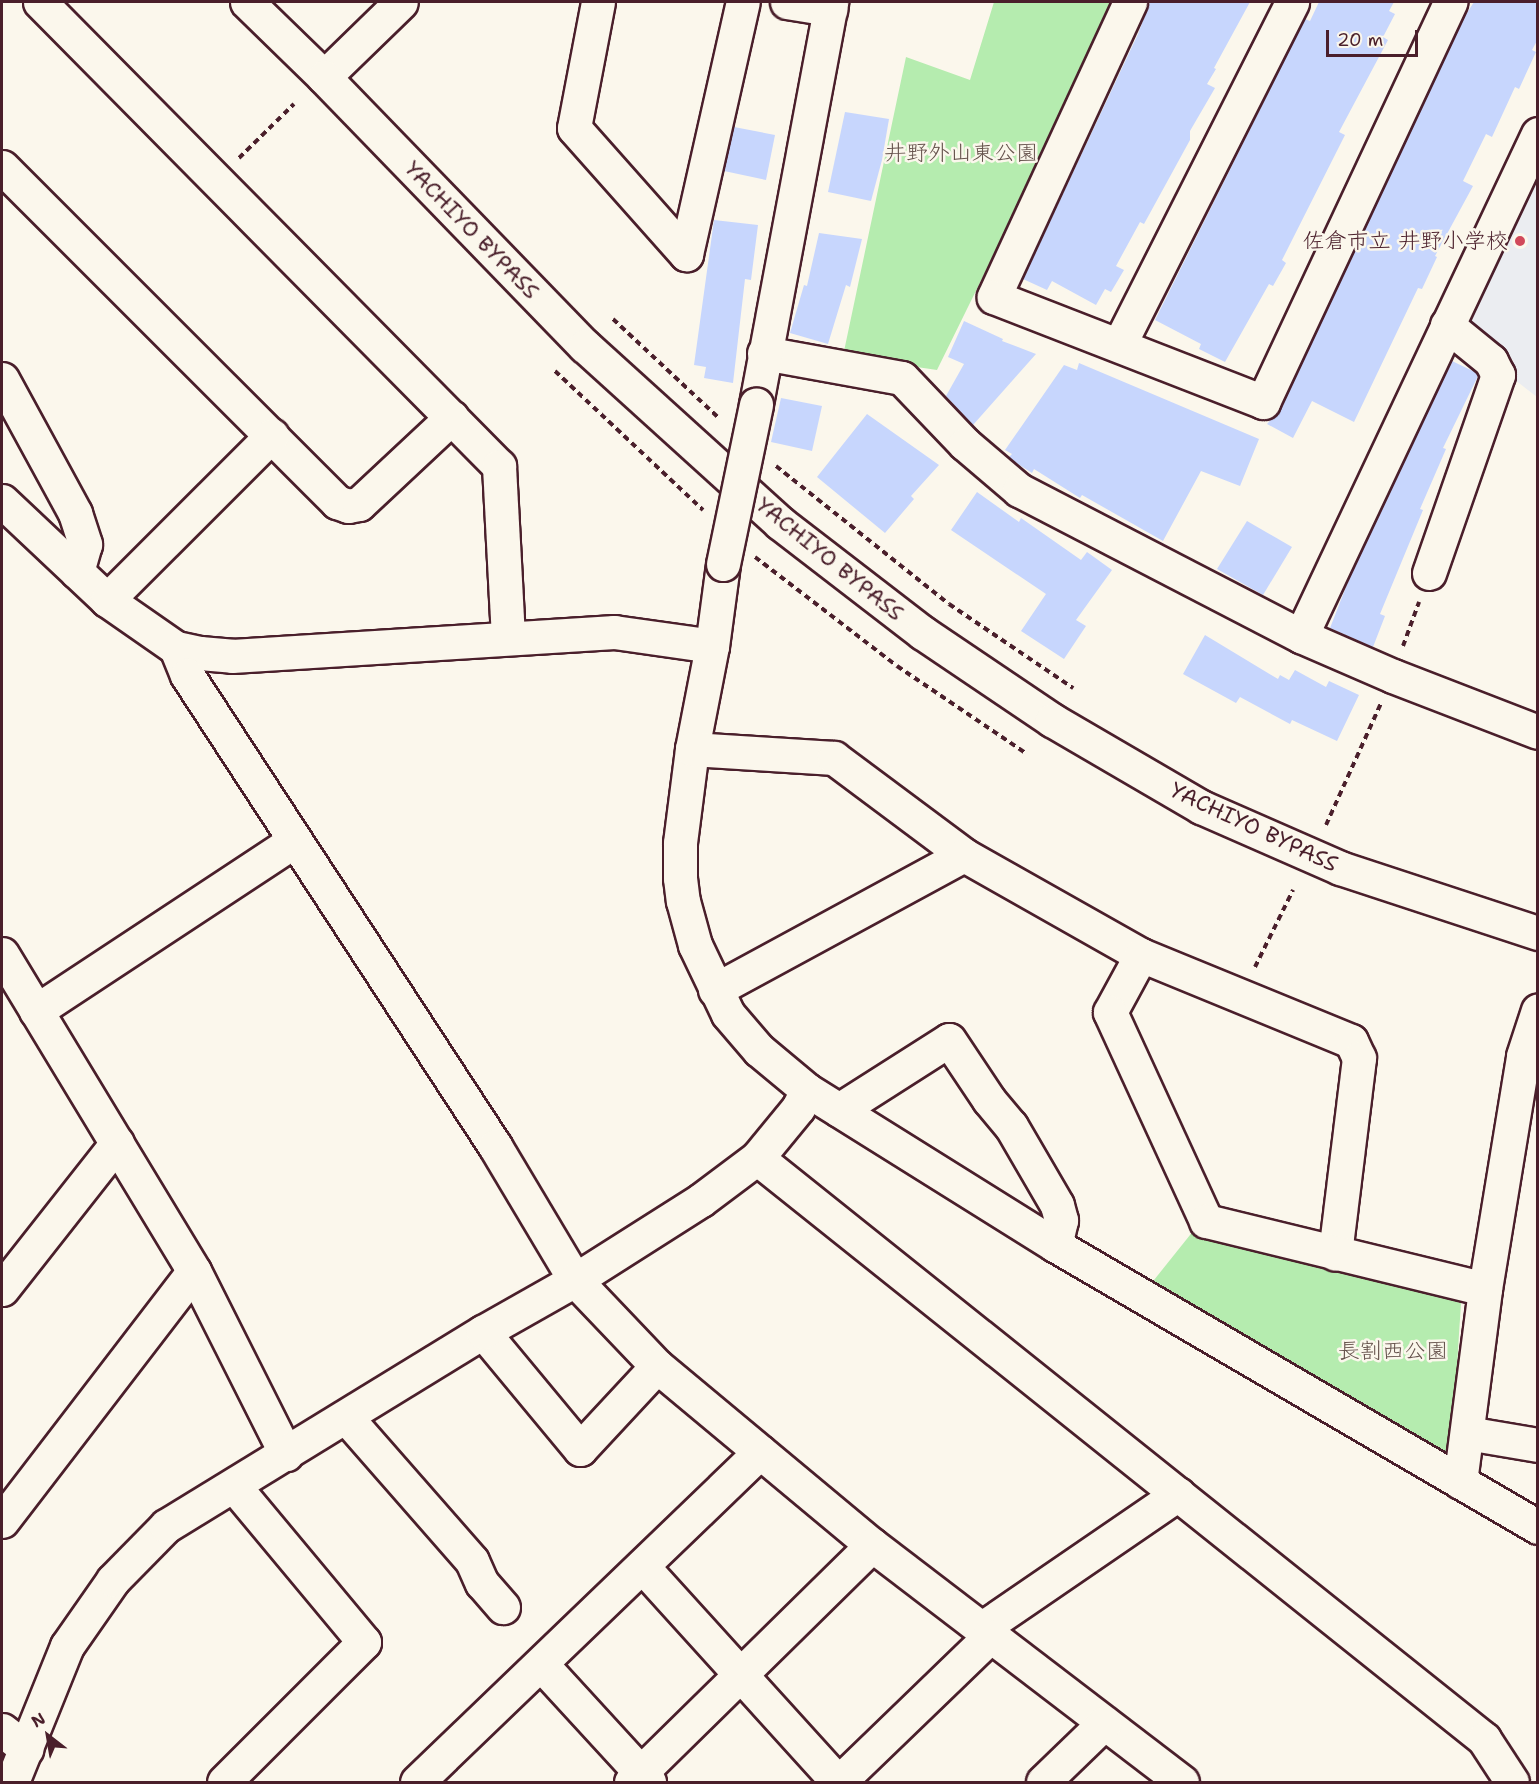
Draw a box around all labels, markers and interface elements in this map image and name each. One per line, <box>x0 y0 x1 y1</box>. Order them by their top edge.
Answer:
scale bar <box>1329 18 1420 56</box>
text: 20 m <box>1337 28 1383 52</box>
park label: 井野外山東公園 <box>884 140 1038 166</box>
street label: YACHIYO BYPASS <box>399 155 545 305</box>
place label: 佐倉市立 井野小学校 <box>1302 228 1508 254</box>
marker: 佐倉市立 井野小学校 <box>1513 234 1527 248</box>
street label: YACHIYO BYPASS <box>751 492 909 626</box>
street label: YACHIYO BYPASS <box>1166 777 1342 877</box>
park label: 長割西公園 <box>1338 1338 1448 1364</box>
north arrow <box>18 1706 78 1766</box>
text: N <box>28 1708 49 1732</box>

